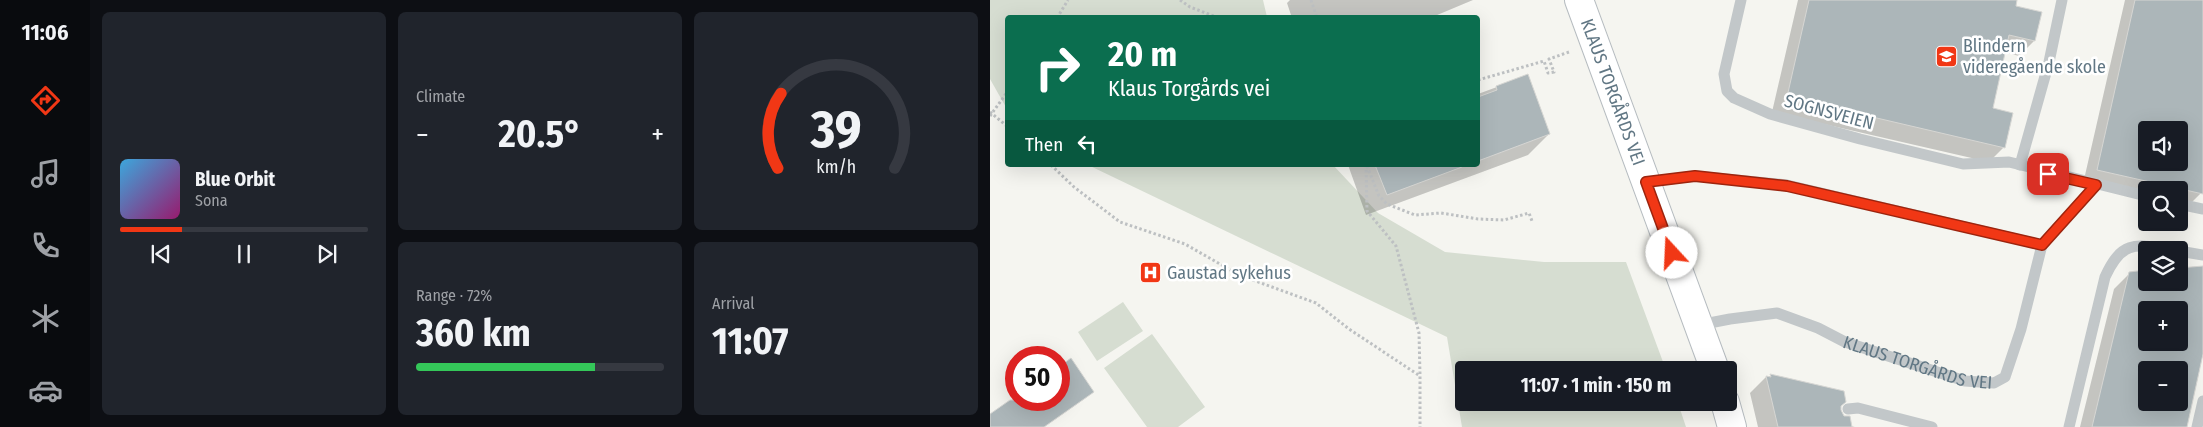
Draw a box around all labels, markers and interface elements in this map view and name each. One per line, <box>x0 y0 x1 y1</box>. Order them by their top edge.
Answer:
street label: KLAUS TORGÅRDS VEI <box>1576 16 1650 168</box>
text: 11:06 <box>22 19 68 46</box>
text: 20 m <box>1108 33 1177 75</box>
icon: right <box>1025 35 1090 100</box>
place label: Blindern videregående skole <box>1963 35 2106 78</box>
school or university icon: Blindern videregående skole <box>1935 44 1959 68</box>
text: Klaus Torgårds vei <box>1108 75 1270 102</box>
icon: directions <box>28 83 63 118</box>
text: Climate <box>416 87 465 106</box>
street label: SOGNSVEIEN <box>1782 90 1876 134</box>
text: 39 <box>809 98 862 161</box>
text: 20.5° <box>498 111 582 157</box>
text: − <box>416 118 429 151</box>
text: + <box>651 118 664 151</box>
map controls <box>2138 121 2188 411</box>
button: sound <box>2138 121 2188 171</box>
icon: left <box>1073 130 1101 158</box>
text: Then <box>1025 133 1063 156</box>
pin <box>2027 153 2069 195</box>
icon: music <box>28 156 63 191</box>
text: km/h <box>816 156 856 178</box>
icon: arrive <box>2034 160 2062 188</box>
text: Blue Orbit <box>195 168 275 191</box>
button: search <box>2138 181 2188 231</box>
text: Sona <box>195 191 228 210</box>
position arrow <box>1645 226 1697 278</box>
icon: phone <box>28 228 63 263</box>
icon: previous <box>147 240 175 268</box>
icon: pause <box>230 240 258 268</box>
icon: next <box>313 240 341 268</box>
button: layers <box>2138 241 2188 291</box>
hospital icon: Gaustad sykehus <box>1139 261 1163 285</box>
place label: Gaustad sykehus <box>1167 262 1291 284</box>
text: Range · 72% <box>416 286 492 305</box>
text: Arrival <box>712 294 754 313</box>
icon: climate <box>28 301 63 336</box>
button: + <box>2138 301 2188 351</box>
text: 360 km <box>416 310 531 356</box>
text: 11:07 <box>712 318 788 364</box>
street label: KLAUS TORGÅRDS VEI <box>1840 331 1993 394</box>
speed limit sign: 50 <box>1005 346 1070 411</box>
button: − <box>2138 361 2188 411</box>
icon: car <box>28 373 63 408</box>
text: 11:07 · 1 min · 150 m <box>1521 374 1671 397</box>

